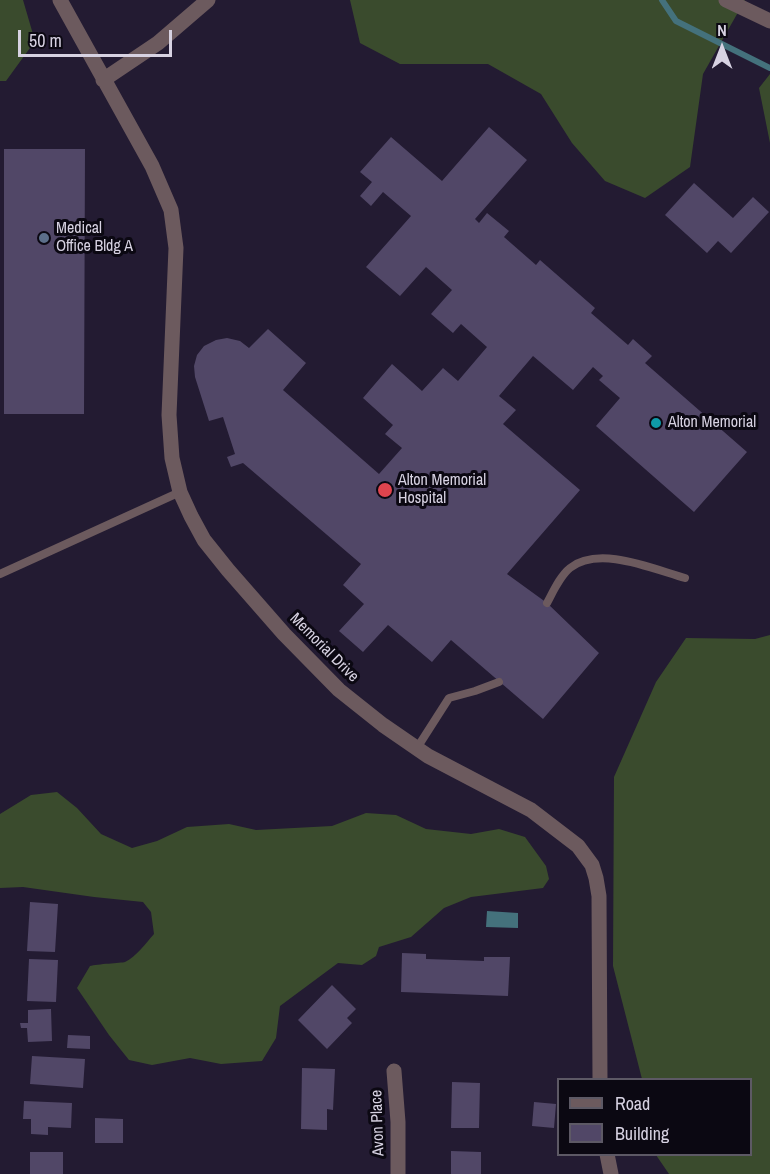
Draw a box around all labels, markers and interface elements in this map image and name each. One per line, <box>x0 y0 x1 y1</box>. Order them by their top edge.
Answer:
scale bar <box>21 18 176 56</box>
north arrow <box>692 18 752 78</box>
text: N <box>717 19 727 41</box>
text: 50 m <box>29 28 62 53</box>
place label: Medical Office Bldg A <box>56 219 133 257</box>
marker: Medical Office Bldg A <box>37 231 51 245</box>
place label: Alton Memorial <box>668 413 756 433</box>
marker: Alton Memorial <box>649 416 663 430</box>
place label: Alton Memorial Hospital <box>398 471 486 509</box>
marker: Alton Memorial Hospital <box>376 481 394 499</box>
street label: Memorial Drive <box>286 610 362 686</box>
legend <box>557 1078 752 1156</box>
street label: Avon Place <box>367 1090 389 1156</box>
text: Road <box>615 1091 650 1116</box>
text: Building <box>615 1121 669 1146</box>

